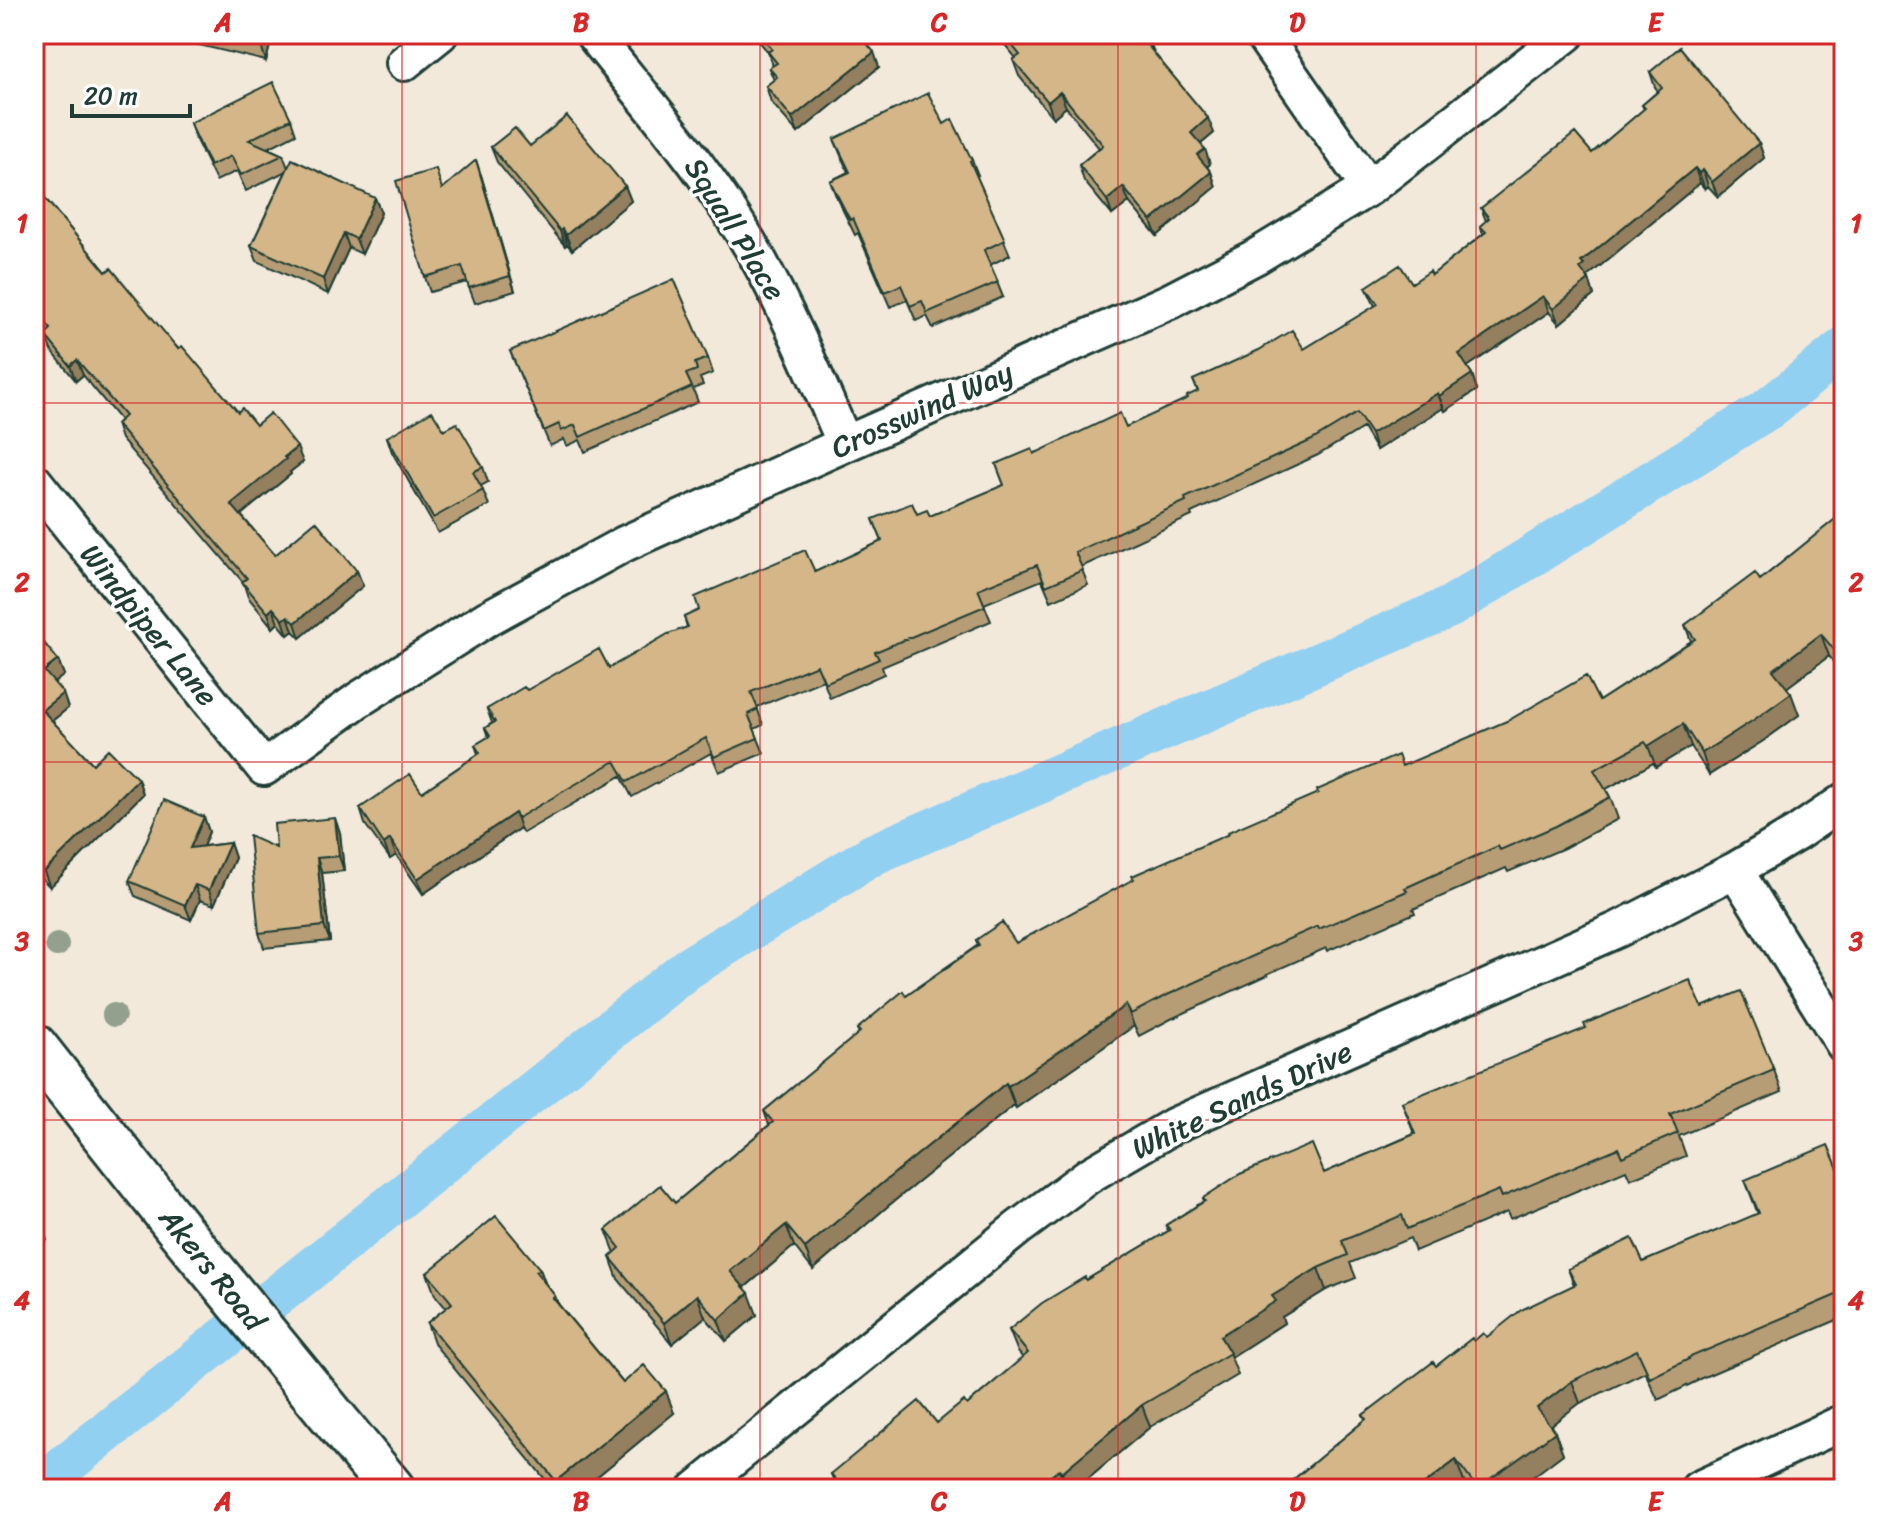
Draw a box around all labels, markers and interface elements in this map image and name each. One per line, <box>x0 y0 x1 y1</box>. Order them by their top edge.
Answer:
text: A <box>213 0 232 45</box>
text: B <box>573 0 590 45</box>
text: C <box>930 0 948 45</box>
text: D <box>1289 0 1305 45</box>
text: E <box>1648 0 1665 45</box>
scale bar <box>72 68 190 118</box>
text: 20 m <box>84 75 138 117</box>
street label: Squall Place <box>669 146 801 312</box>
text: 1 <box>16 200 28 246</box>
text: 1 <box>1850 200 1862 246</box>
street label: Crosswind Way <box>822 346 1022 474</box>
street label: Windpiper Lane <box>66 531 232 719</box>
text: 2 <box>13 559 30 605</box>
text: 2 <box>1847 559 1864 605</box>
text: 3 <box>14 918 30 964</box>
text: 3 <box>1848 918 1864 964</box>
street label: White Sands Drive <box>1122 1025 1362 1175</box>
street label: Akers Road <box>144 1194 281 1345</box>
text: 4 <box>14 1277 30 1323</box>
text: 4 <box>1848 1277 1864 1323</box>
text: A <box>213 1478 232 1523</box>
text: B <box>573 1478 590 1523</box>
text: C <box>930 1478 948 1523</box>
text: D <box>1289 1478 1305 1523</box>
text: E <box>1648 1478 1665 1523</box>

